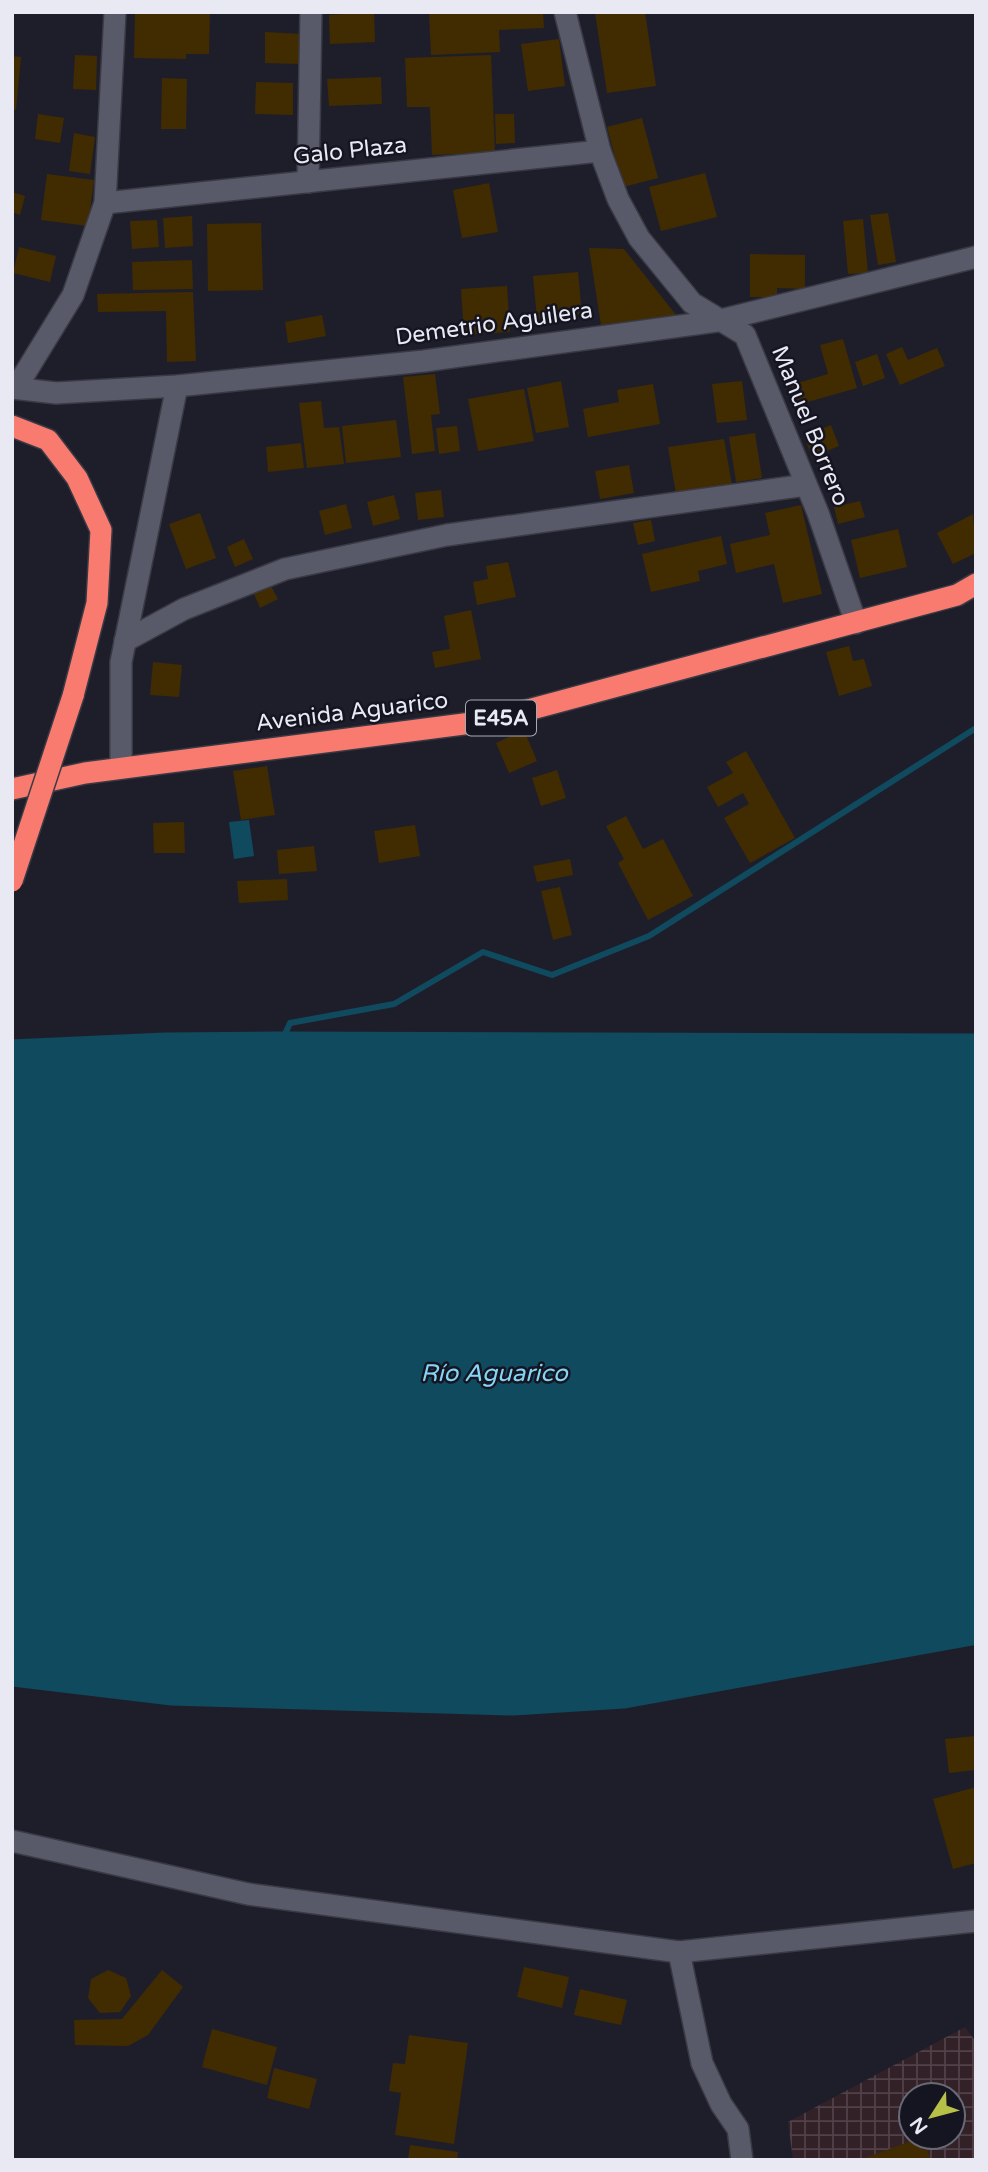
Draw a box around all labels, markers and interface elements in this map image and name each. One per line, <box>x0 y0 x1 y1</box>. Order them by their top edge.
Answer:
street label: Galo Plaza <box>292 131 408 171</box>
street label: Demetrio Aguilera <box>394 296 594 352</box>
street label: Manuel Borrero <box>765 342 855 510</box>
street label: Avenida Aguarico <box>254 686 450 738</box>
road number: E45A <box>466 700 536 736</box>
water label: Río Aguarico <box>420 1359 569 1388</box>
north arrow <box>897 2081 967 2151</box>
text: N <box>906 2113 932 2138</box>

